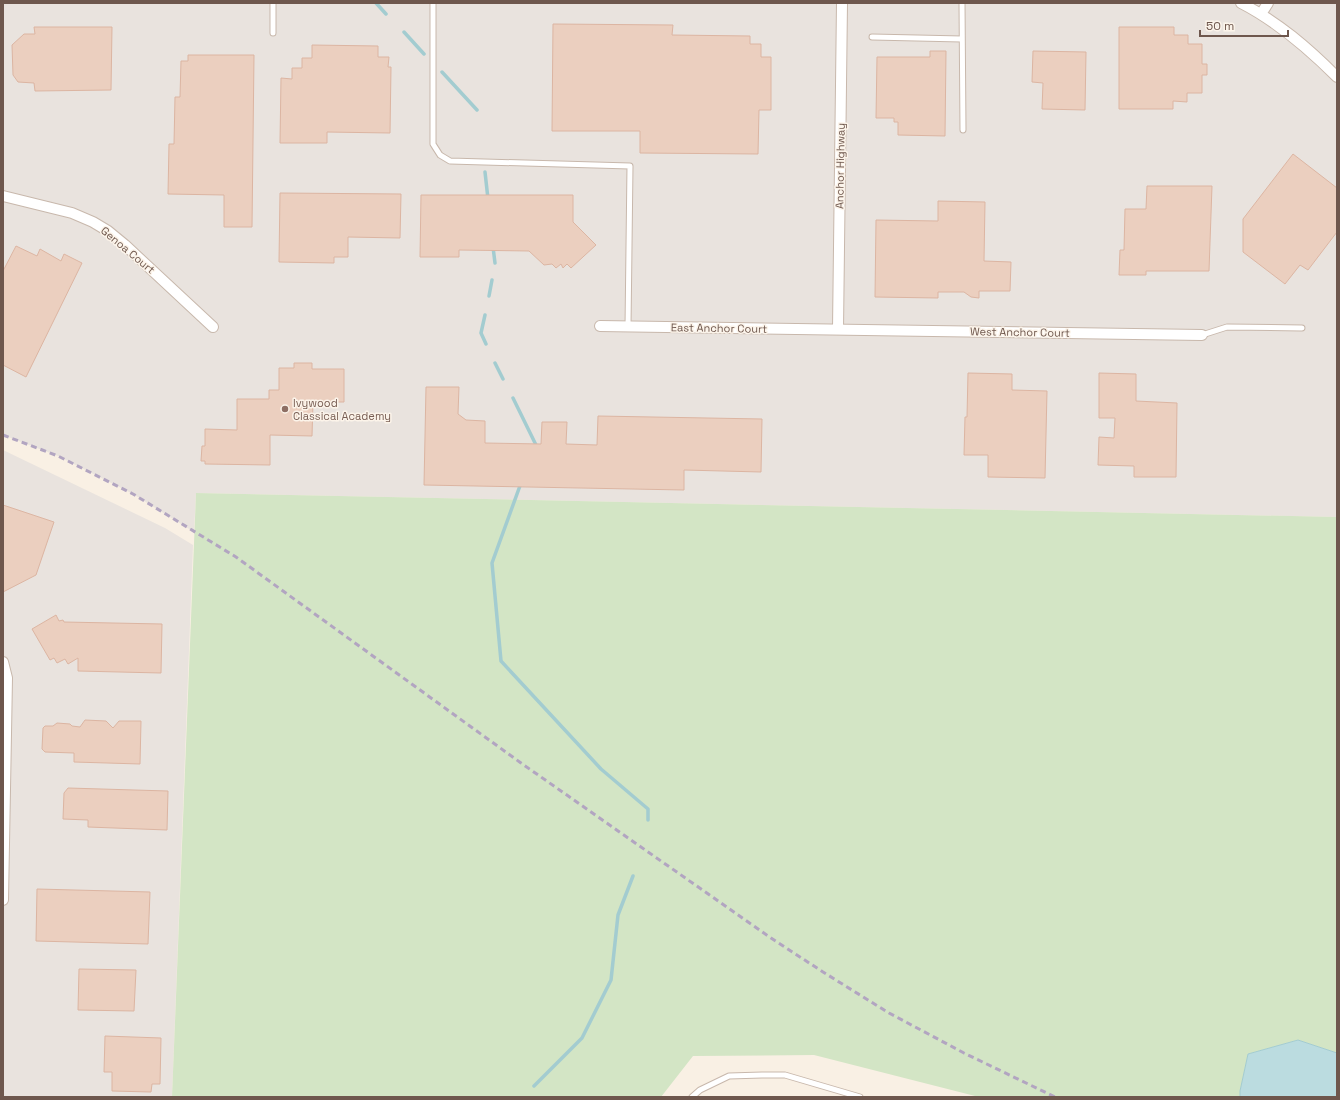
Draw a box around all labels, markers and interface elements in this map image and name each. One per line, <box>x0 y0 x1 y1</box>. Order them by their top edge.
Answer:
scale bar <box>1200 12 1288 38</box>
text: 50 m <box>1206 18 1234 34</box>
street label: Anchor Highway <box>832 123 848 209</box>
street label: Genoa Court <box>98 223 158 277</box>
street label: East Anchor Court <box>671 320 767 336</box>
street label: West Anchor Court <box>970 324 1070 340</box>
place label: Ivywood Classical Academy <box>293 396 391 423</box>
marker: Ivywood Classical Academy <box>280 404 290 414</box>

